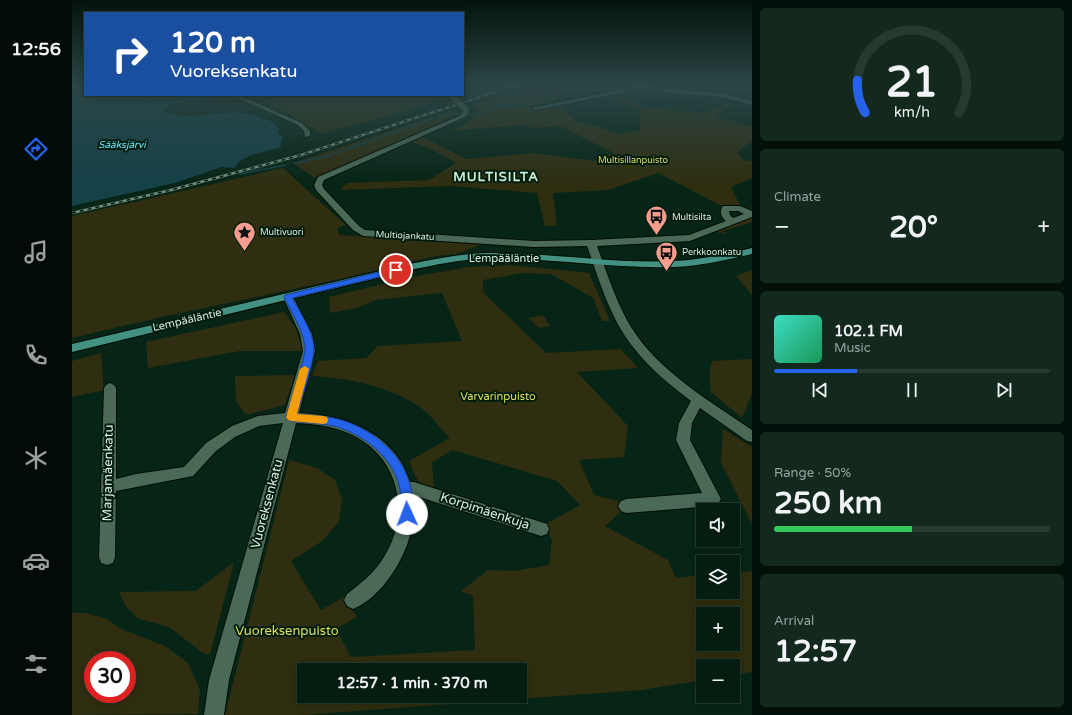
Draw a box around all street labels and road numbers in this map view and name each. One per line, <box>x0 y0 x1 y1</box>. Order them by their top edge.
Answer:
street label: Multiojankatu <box>375 229 435 243</box>
street label: Lempääläntie <box>469 252 539 265</box>
street label: Lempääläntie <box>151 306 223 334</box>
street label: Marjamäenkatu <box>99 424 117 522</box>
street label: Vuoreksenkatu <box>247 458 287 550</box>
street label: Korpimäenkuja <box>438 489 532 533</box>

